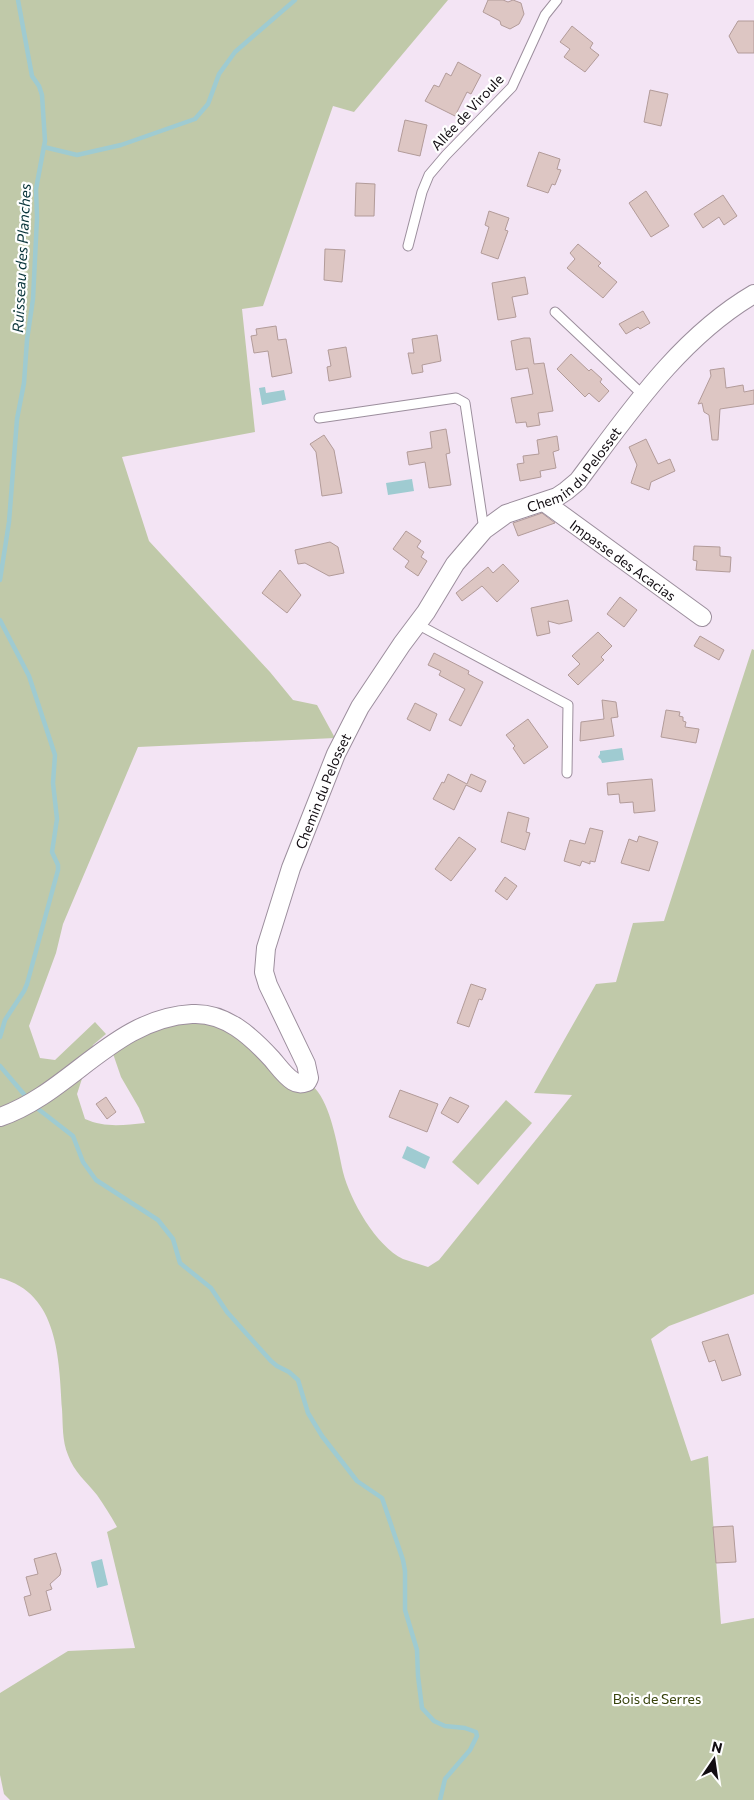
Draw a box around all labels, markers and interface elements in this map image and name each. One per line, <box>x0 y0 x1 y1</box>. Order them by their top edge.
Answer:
street label: Allée de Viroule <box>427 70 507 154</box>
water label: Ruisseau des Planches <box>8 183 34 333</box>
street label: Chemin du Pelosset <box>524 423 624 515</box>
street label: Impasse des Acacias <box>567 515 680 604</box>
street label: Chemin du Pelosset <box>291 730 354 851</box>
park label: Bois de Serres <box>613 1690 701 1707</box>
north arrow <box>689 1735 739 1785</box>
text: N <box>710 1737 724 1756</box>

